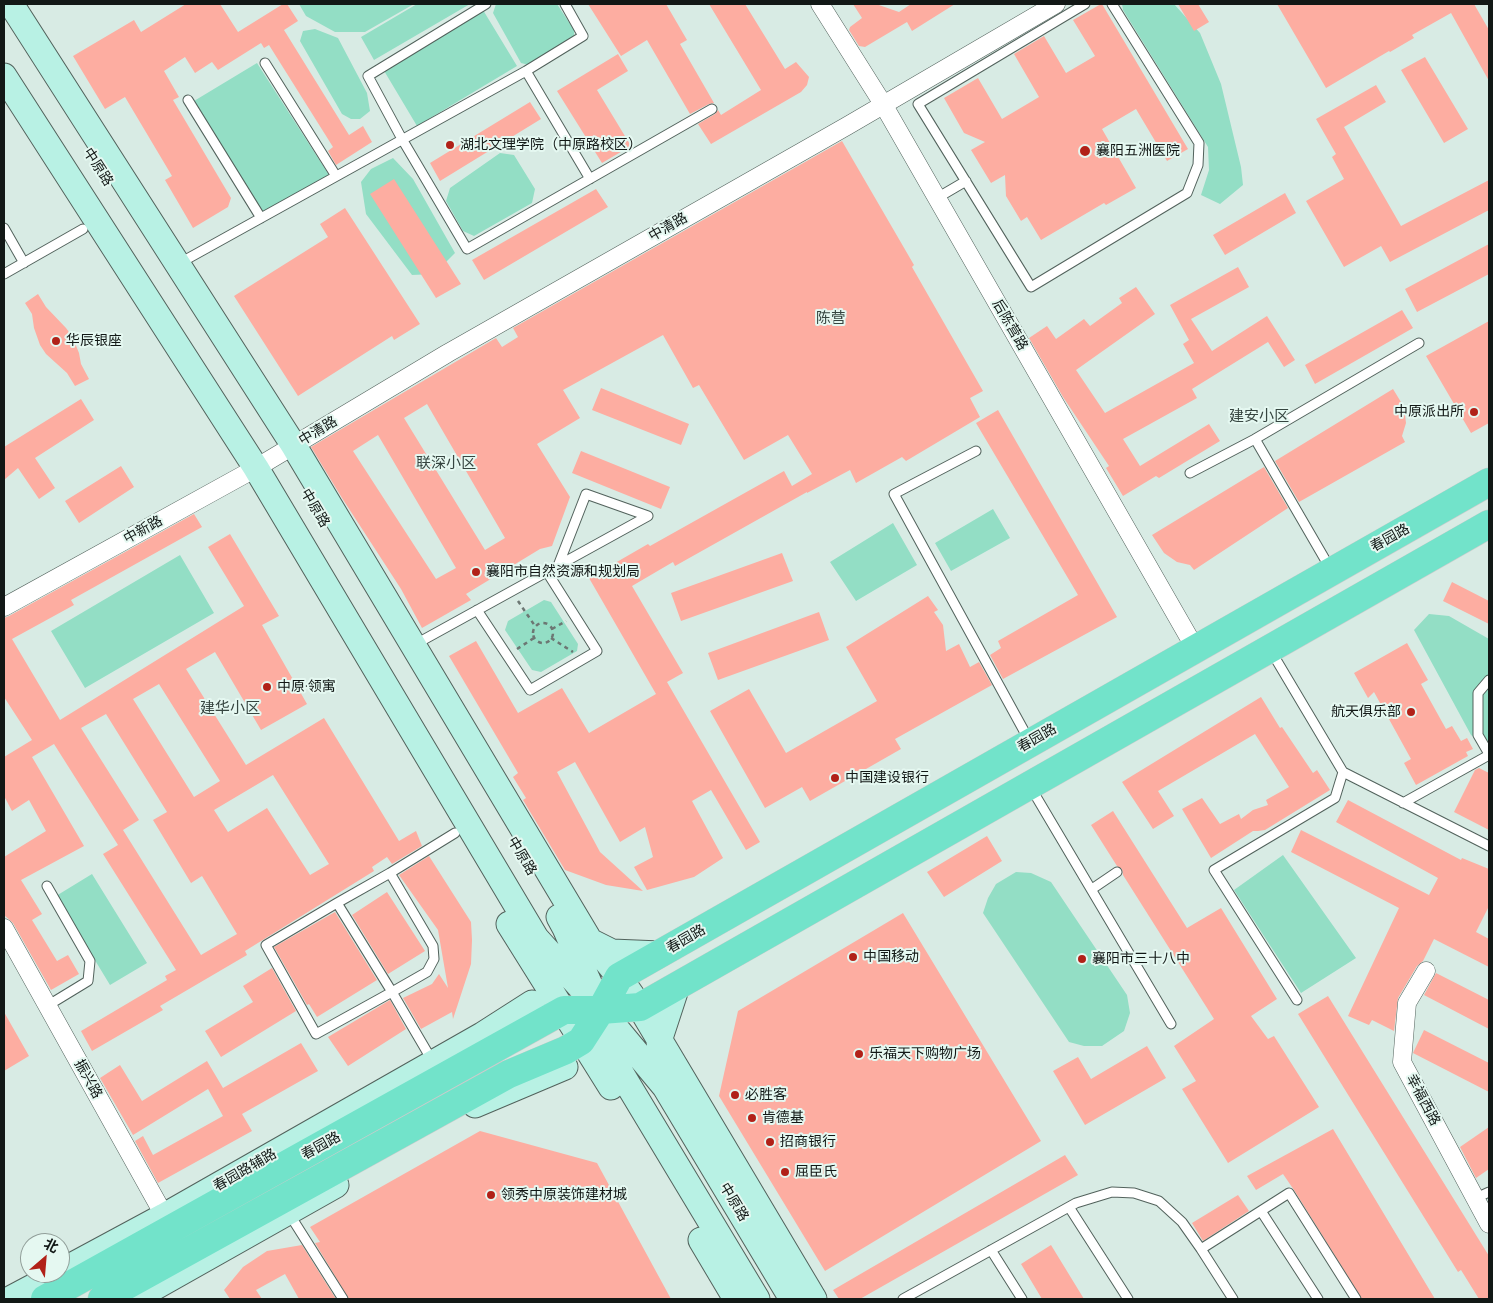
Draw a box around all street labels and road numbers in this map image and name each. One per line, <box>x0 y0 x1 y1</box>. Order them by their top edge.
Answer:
street label: 中原路 <box>80 145 116 189</box>
street label: 中清路 <box>646 209 690 245</box>
street label: 后陈营路 <box>989 297 1031 353</box>
street label: 中清路 <box>296 413 340 449</box>
street label: 中原路 <box>297 486 333 530</box>
street label: 中新路 <box>121 512 165 548</box>
street label: 春园路 <box>1368 520 1412 556</box>
street label: 春园路 <box>1015 720 1059 756</box>
street label: 中原路 <box>504 834 540 878</box>
street label: 春园路 <box>664 921 708 957</box>
street label: 振兴路 <box>70 1057 106 1101</box>
street label: 幸福西路 <box>1402 1071 1444 1129</box>
street label: 春园路 <box>299 1128 343 1164</box>
street label: 春园路辅路 <box>210 1145 280 1195</box>
street label: 中原路 <box>716 1180 752 1224</box>

